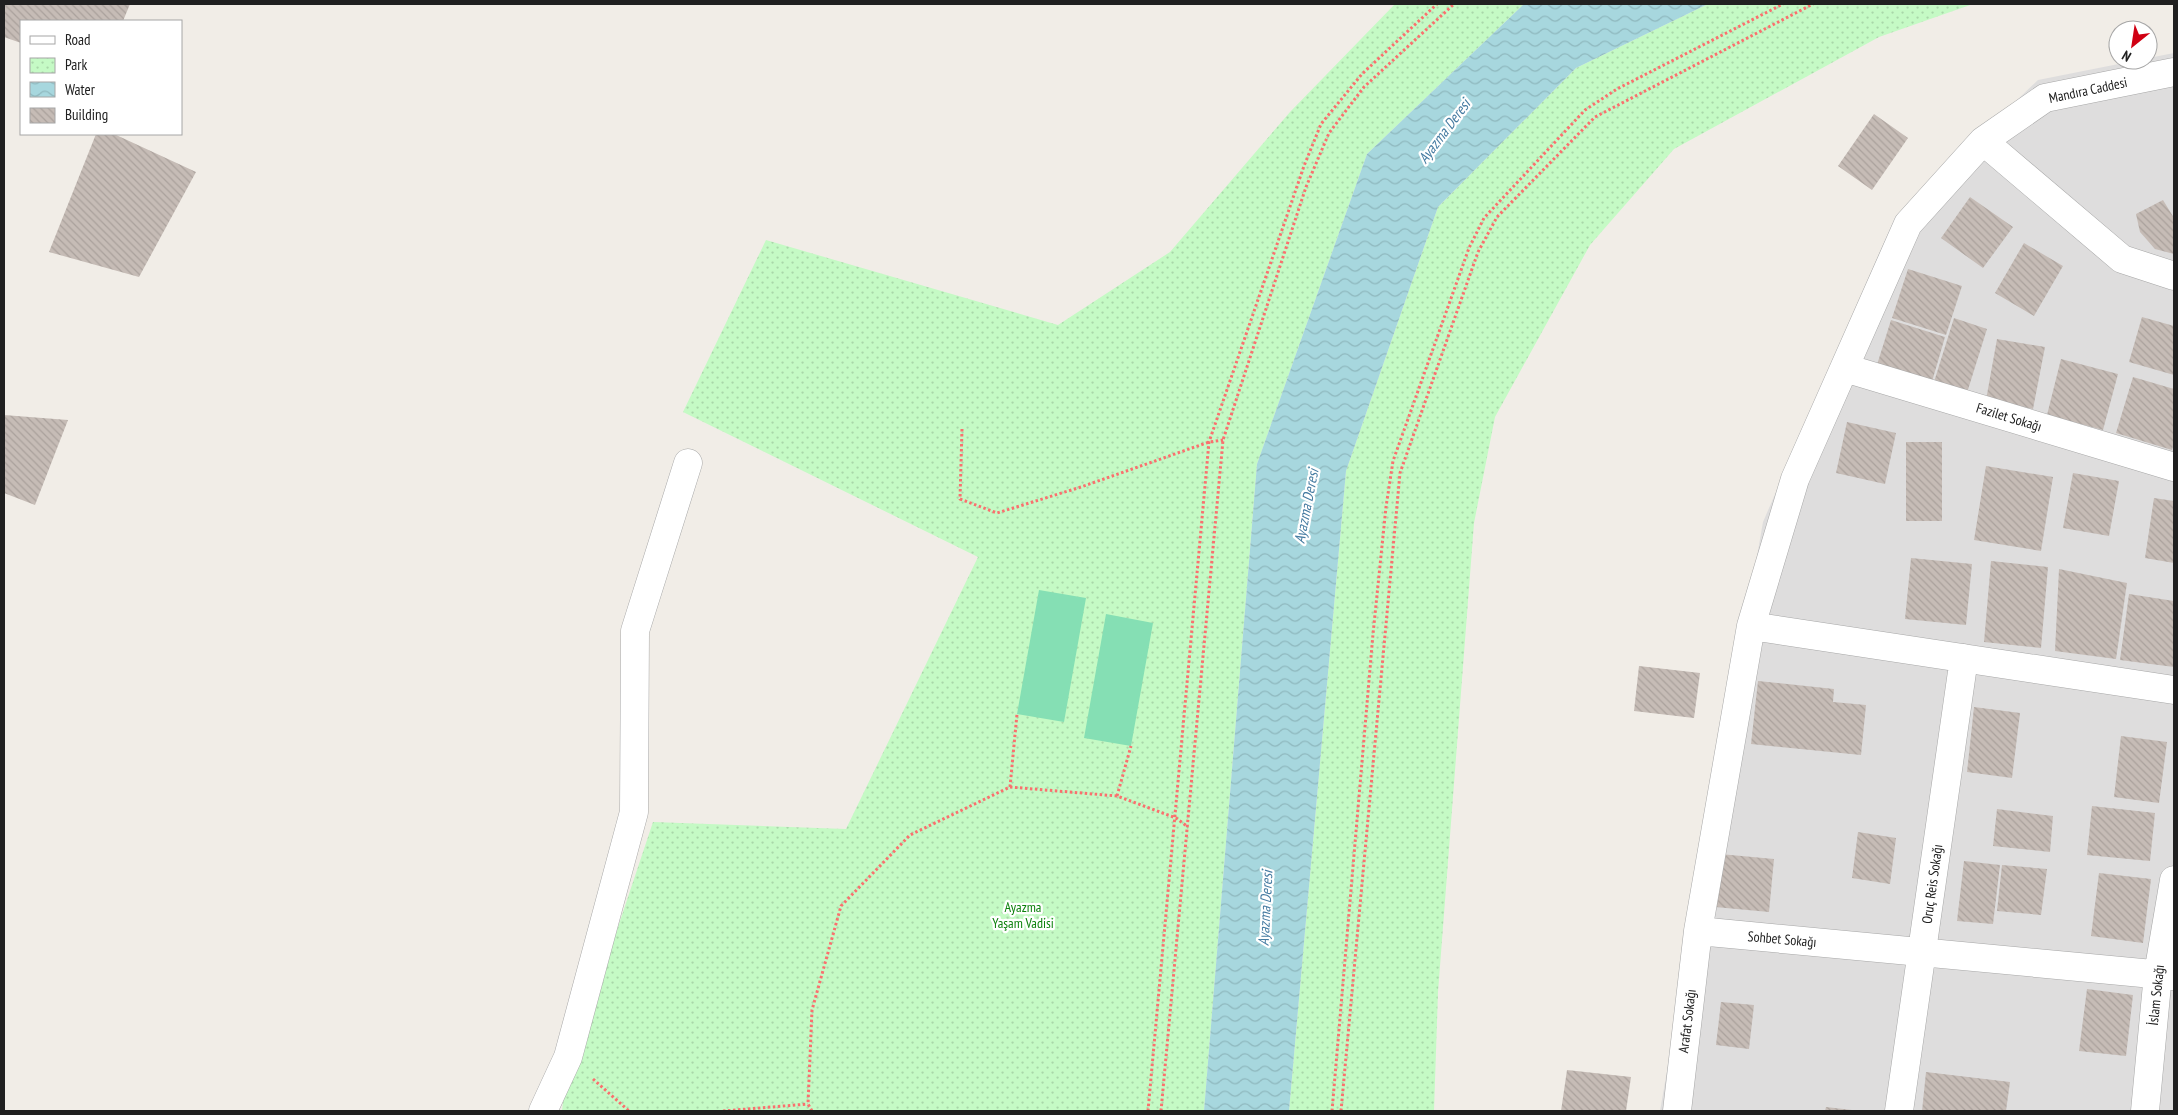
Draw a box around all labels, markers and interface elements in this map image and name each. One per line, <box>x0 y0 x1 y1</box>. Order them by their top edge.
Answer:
legend <box>20 20 182 135</box>
north arrow <box>2108 20 2158 70</box>
text: Road <box>65 30 91 49</box>
text: N <box>2119 47 2134 66</box>
text: Park <box>65 55 87 74</box>
street label: Mandıra Caddesi <box>2047 73 2129 107</box>
text: Water <box>65 80 96 99</box>
water label: Ayazma Deresi <box>1414 94 1475 167</box>
text: Building <box>65 105 108 124</box>
street label: Fazilet Sokağı <box>1974 399 2044 435</box>
water label: Ayazma Deresi <box>1289 466 1323 545</box>
street label: Oruç Reis Sokağı <box>1918 843 1946 925</box>
water label: Ayazma Deresi <box>1254 868 1277 946</box>
park label: Ayazma Yaşam Vadisi <box>992 898 1054 932</box>
street label: Sohbet Sokağı <box>1747 927 1817 951</box>
street label: İslam Sokağı <box>2144 964 2168 1026</box>
street label: Arafat Sokağı <box>1674 988 1700 1054</box>

